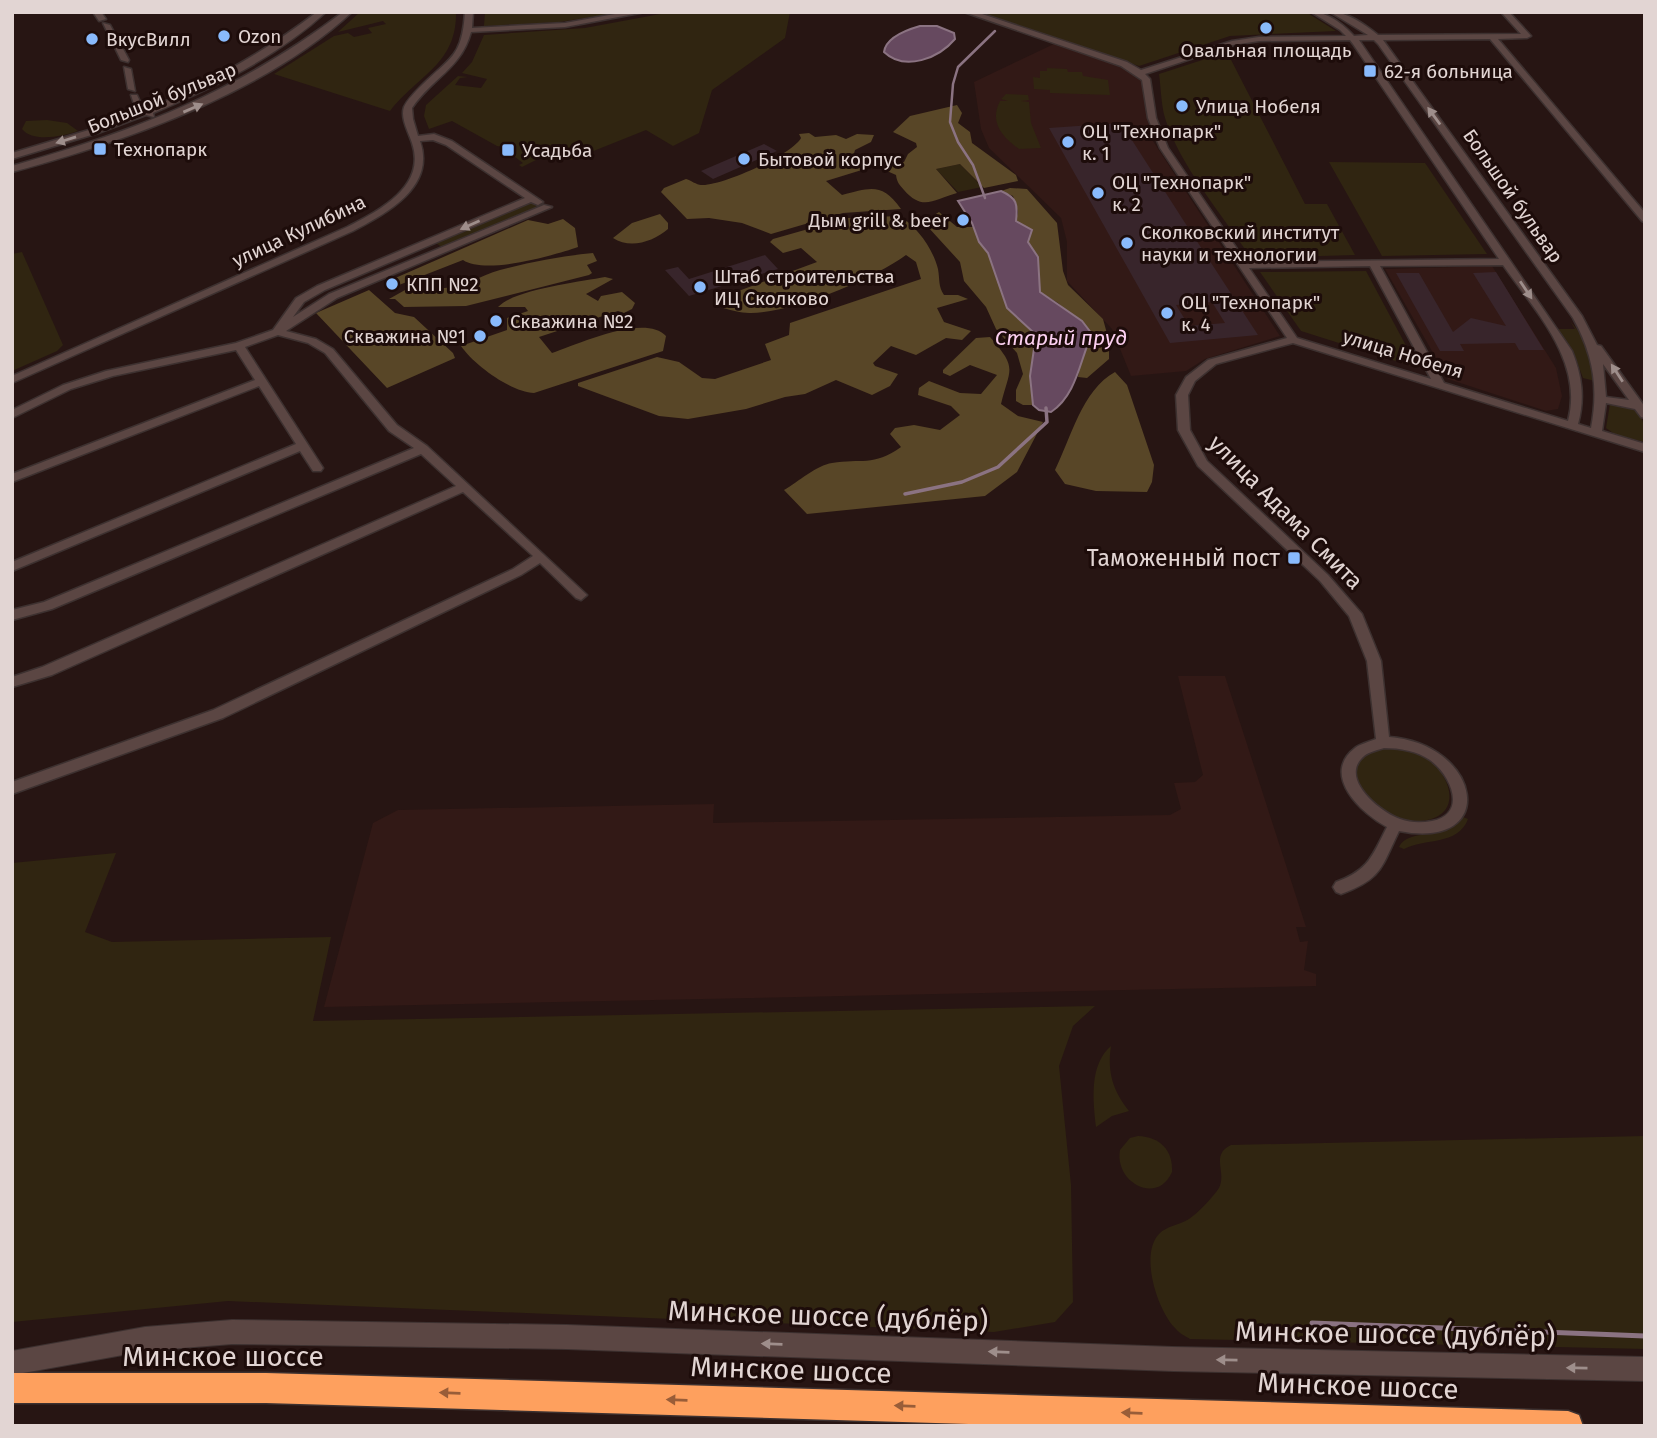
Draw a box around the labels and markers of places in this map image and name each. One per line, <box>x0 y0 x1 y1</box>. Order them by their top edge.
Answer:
marker: Овальная площадь <box>1258 20 1274 36</box>
place label: Ozon <box>238 25 281 48</box>
place label: ВкусВилл <box>106 28 191 51</box>
marker: Ozon <box>216 28 232 44</box>
marker: ВкусВилл <box>84 31 100 47</box>
place label: Овальная площадь <box>1181 39 1352 62</box>
place label: 62-я больница <box>1384 60 1513 83</box>
marker: 62-я больница <box>1362 63 1378 79</box>
place label: Улица Нобеля <box>1196 95 1321 118</box>
marker: Улица Нобеля <box>1174 98 1190 114</box>
place label: ОЦ "Технопарк" к. 1 <box>1082 120 1221 165</box>
marker: ОЦ "Технопарк" к. 1 <box>1060 134 1076 150</box>
place label: Технопарк <box>114 138 207 161</box>
place label: Усадьба <box>522 139 592 162</box>
marker: Технопарк <box>92 141 108 157</box>
marker: Усадьба <box>500 142 516 158</box>
place label: Бытовой корпус <box>758 148 902 171</box>
marker: Бытовой корпус <box>736 151 752 167</box>
place label: ОЦ "Технопарк" к. 2 <box>1112 171 1251 216</box>
marker: ОЦ "Технопарк" к. 2 <box>1090 185 1106 201</box>
place label: Дым grill & beer <box>808 209 950 232</box>
marker: Дым grill & beer <box>955 212 971 228</box>
place label: Сколковский институт науки и технологии <box>1141 221 1340 266</box>
marker: Сколковский институт науки и технологии <box>1119 235 1135 251</box>
place label: Штаб строительства ИЦ Сколково <box>714 265 895 310</box>
place label: КПП №2 <box>406 273 479 296</box>
marker: КПП №2 <box>384 276 400 292</box>
marker: Штаб строительства ИЦ Сколково <box>692 279 708 295</box>
place label: ОЦ "Технопарк" к. 4 <box>1181 291 1320 336</box>
marker: ОЦ "Технопарк" к. 4 <box>1159 305 1175 321</box>
place label: Скважина №2 <box>510 310 634 333</box>
marker: Скважина №2 <box>488 313 504 329</box>
place label: Скважина №1 <box>344 325 466 348</box>
marker: Скважина №1 <box>472 328 488 344</box>
place label: Таможенный пост <box>1087 544 1281 572</box>
marker: Таможенный пост <box>1286 550 1302 566</box>

